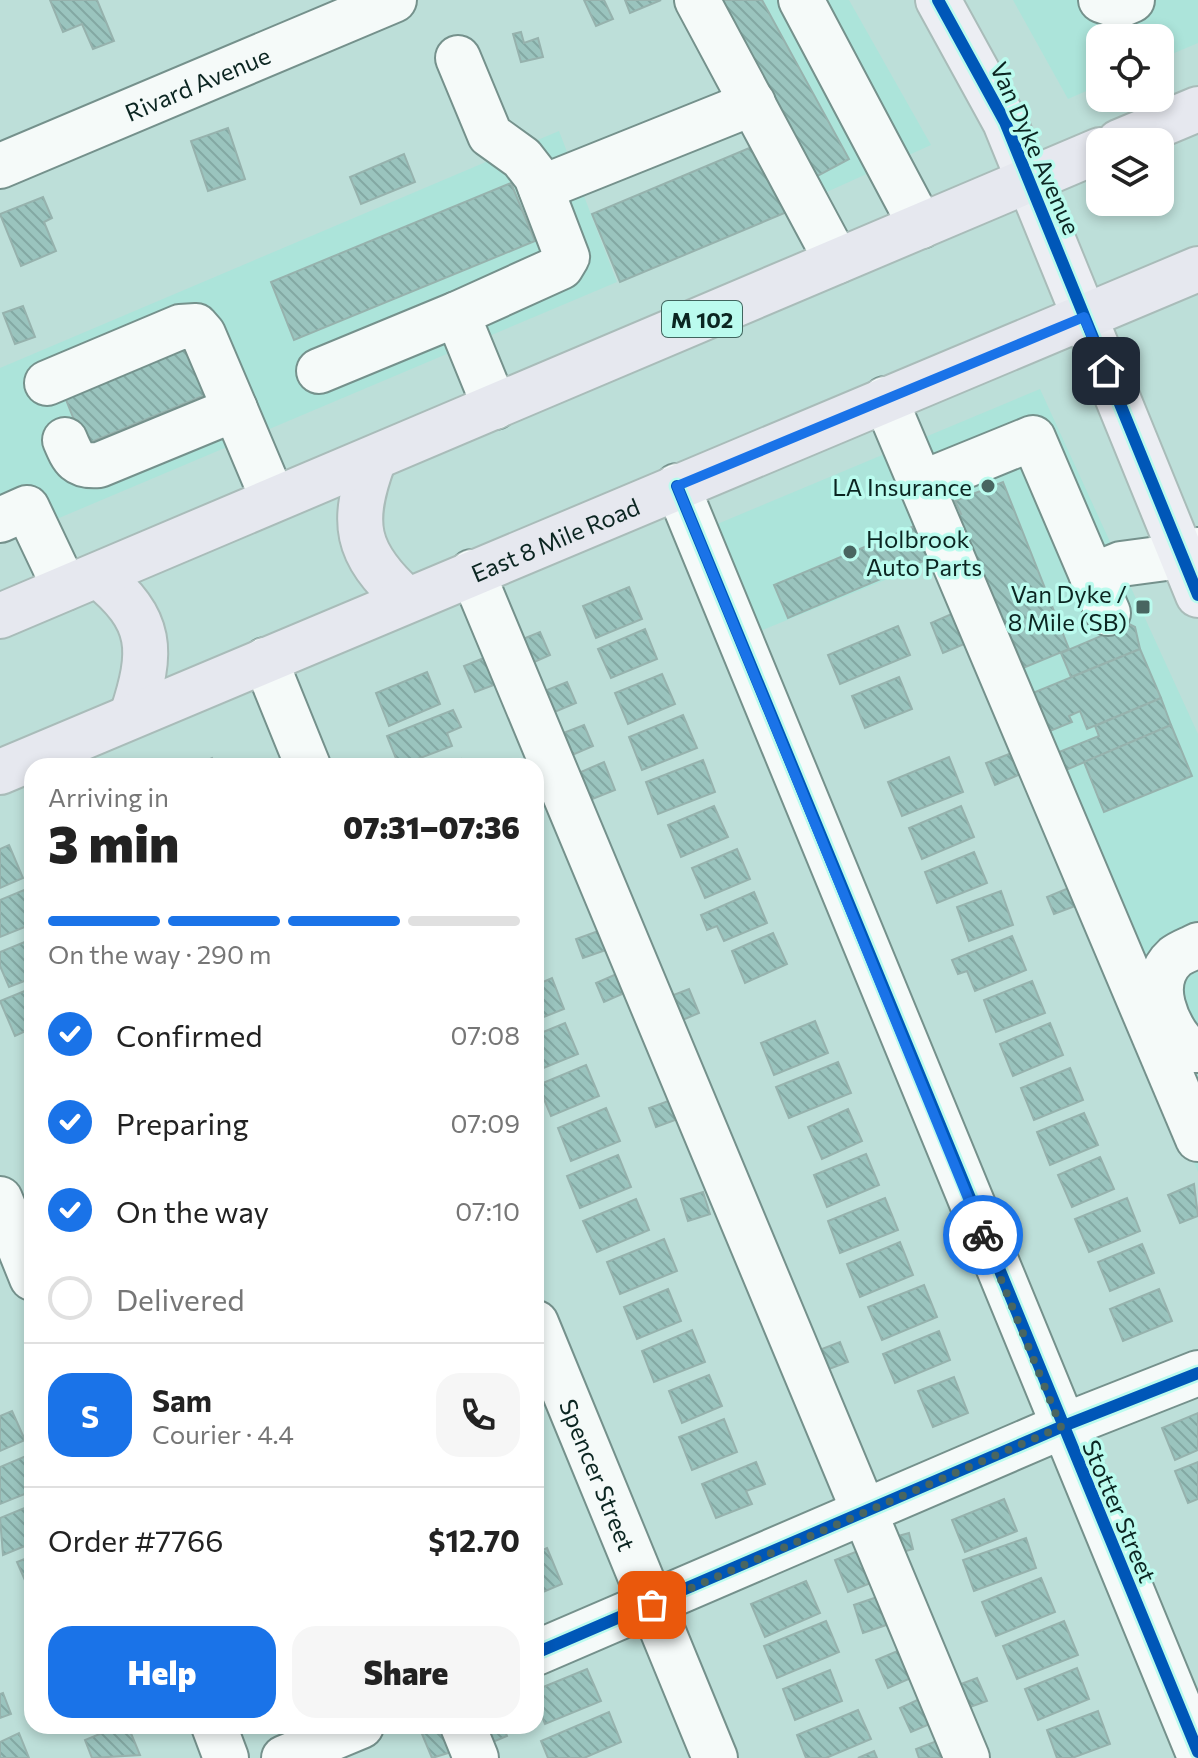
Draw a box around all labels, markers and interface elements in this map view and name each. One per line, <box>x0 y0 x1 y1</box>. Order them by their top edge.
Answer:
map controls <box>1086 24 1174 216</box>
button: locate <box>1086 24 1174 112</box>
street label: Rivard Avenue <box>120 40 274 126</box>
street label: Van Dyke Avenue <box>985 57 1087 239</box>
button: layers <box>1086 128 1174 216</box>
road number: M 102 <box>662 301 742 337</box>
pin <box>1072 337 1140 405</box>
icon: home <box>1084 349 1128 393</box>
place label: LA Insurance <box>832 472 972 501</box>
marker: LA Insurance <box>979 477 997 495</box>
street label: East 8 Mile Road <box>466 491 644 587</box>
place label: Holbrook Auto Parts <box>866 524 982 581</box>
marker: Holbrook Auto Parts <box>841 543 859 561</box>
place label: Van Dyke / 8 Mile (SB) <box>1008 579 1127 636</box>
marker: Van Dyke / 8 Mile (SB) <box>1134 598 1152 616</box>
text: Arriving in <box>48 781 169 812</box>
text: 07:31–07:36 <box>343 808 520 845</box>
text: 3 min <box>48 810 179 874</box>
text: On the way · 290 m <box>48 938 272 969</box>
icon: check <box>48 1012 92 1056</box>
text: Confirmed <box>116 1016 263 1053</box>
text: 07:08 <box>451 1019 520 1050</box>
icon: check <box>48 1100 92 1144</box>
text: Preparing <box>116 1104 249 1141</box>
text: 07:09 <box>451 1107 520 1138</box>
icon: check <box>48 1188 92 1232</box>
text: On the way <box>116 1192 269 1229</box>
text: 07:10 <box>455 1195 520 1226</box>
courier <box>943 1195 1023 1275</box>
icon: bike <box>961 1213 1005 1257</box>
text: Delivered <box>116 1280 245 1317</box>
button: phone <box>436 1373 520 1457</box>
text: Sam <box>152 1381 212 1418</box>
street label: Spencer Street <box>554 1395 643 1555</box>
text: S <box>81 1397 99 1434</box>
text: Courier · 4.4 <box>152 1418 294 1449</box>
street label: Stotter Street <box>1077 1435 1163 1587</box>
text: Order #7766 <box>48 1521 223 1558</box>
text: $12.70 <box>428 1521 520 1558</box>
pin <box>618 1571 686 1639</box>
icon: bag <box>630 1583 674 1627</box>
button: Help <box>48 1626 276 1718</box>
button: Share <box>292 1626 520 1718</box>

